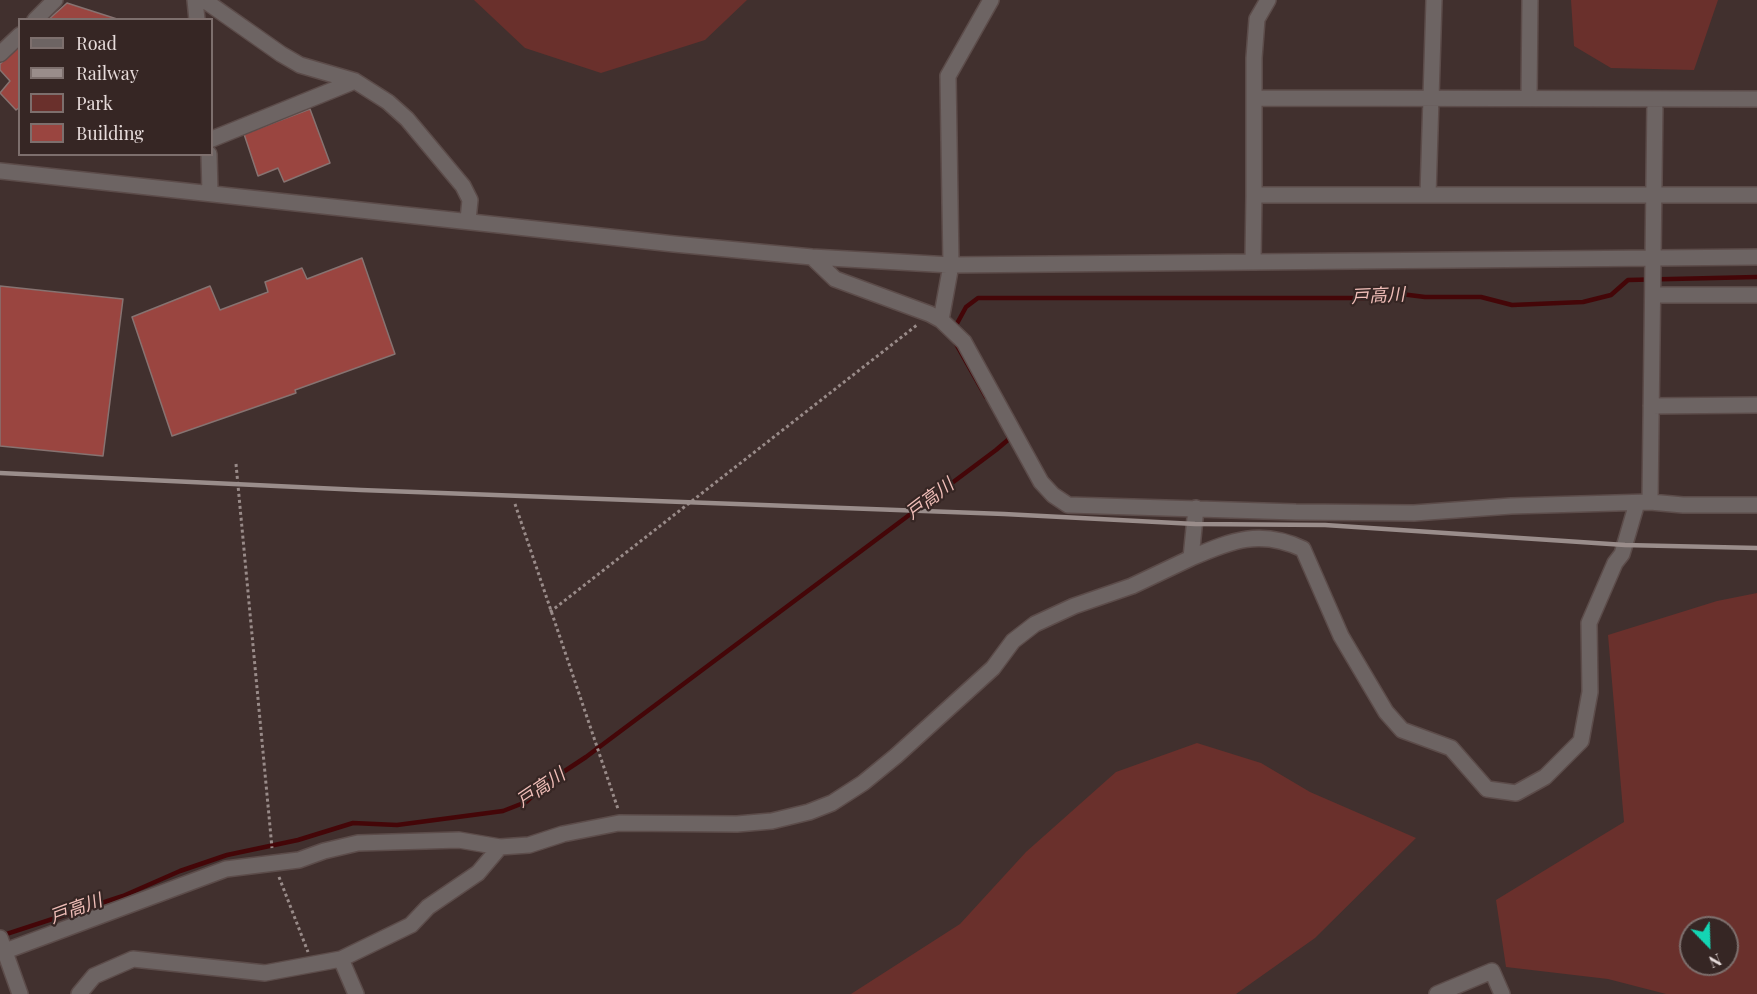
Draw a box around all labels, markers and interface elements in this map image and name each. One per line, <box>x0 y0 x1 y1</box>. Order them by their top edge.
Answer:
legend <box>18 18 213 156</box>
text: Road <box>76 31 117 55</box>
text: Railway <box>76 61 139 85</box>
text: Park <box>76 91 113 115</box>
text: Building <box>76 121 144 145</box>
water label: 戸高川 <box>1350 284 1406 308</box>
water label: 戸高川 <box>902 474 958 524</box>
water label: 戸高川 <box>513 764 569 812</box>
water label: 戸高川 <box>47 890 105 928</box>
north arrow <box>1679 916 1739 976</box>
text: N <box>1706 949 1725 973</box>

